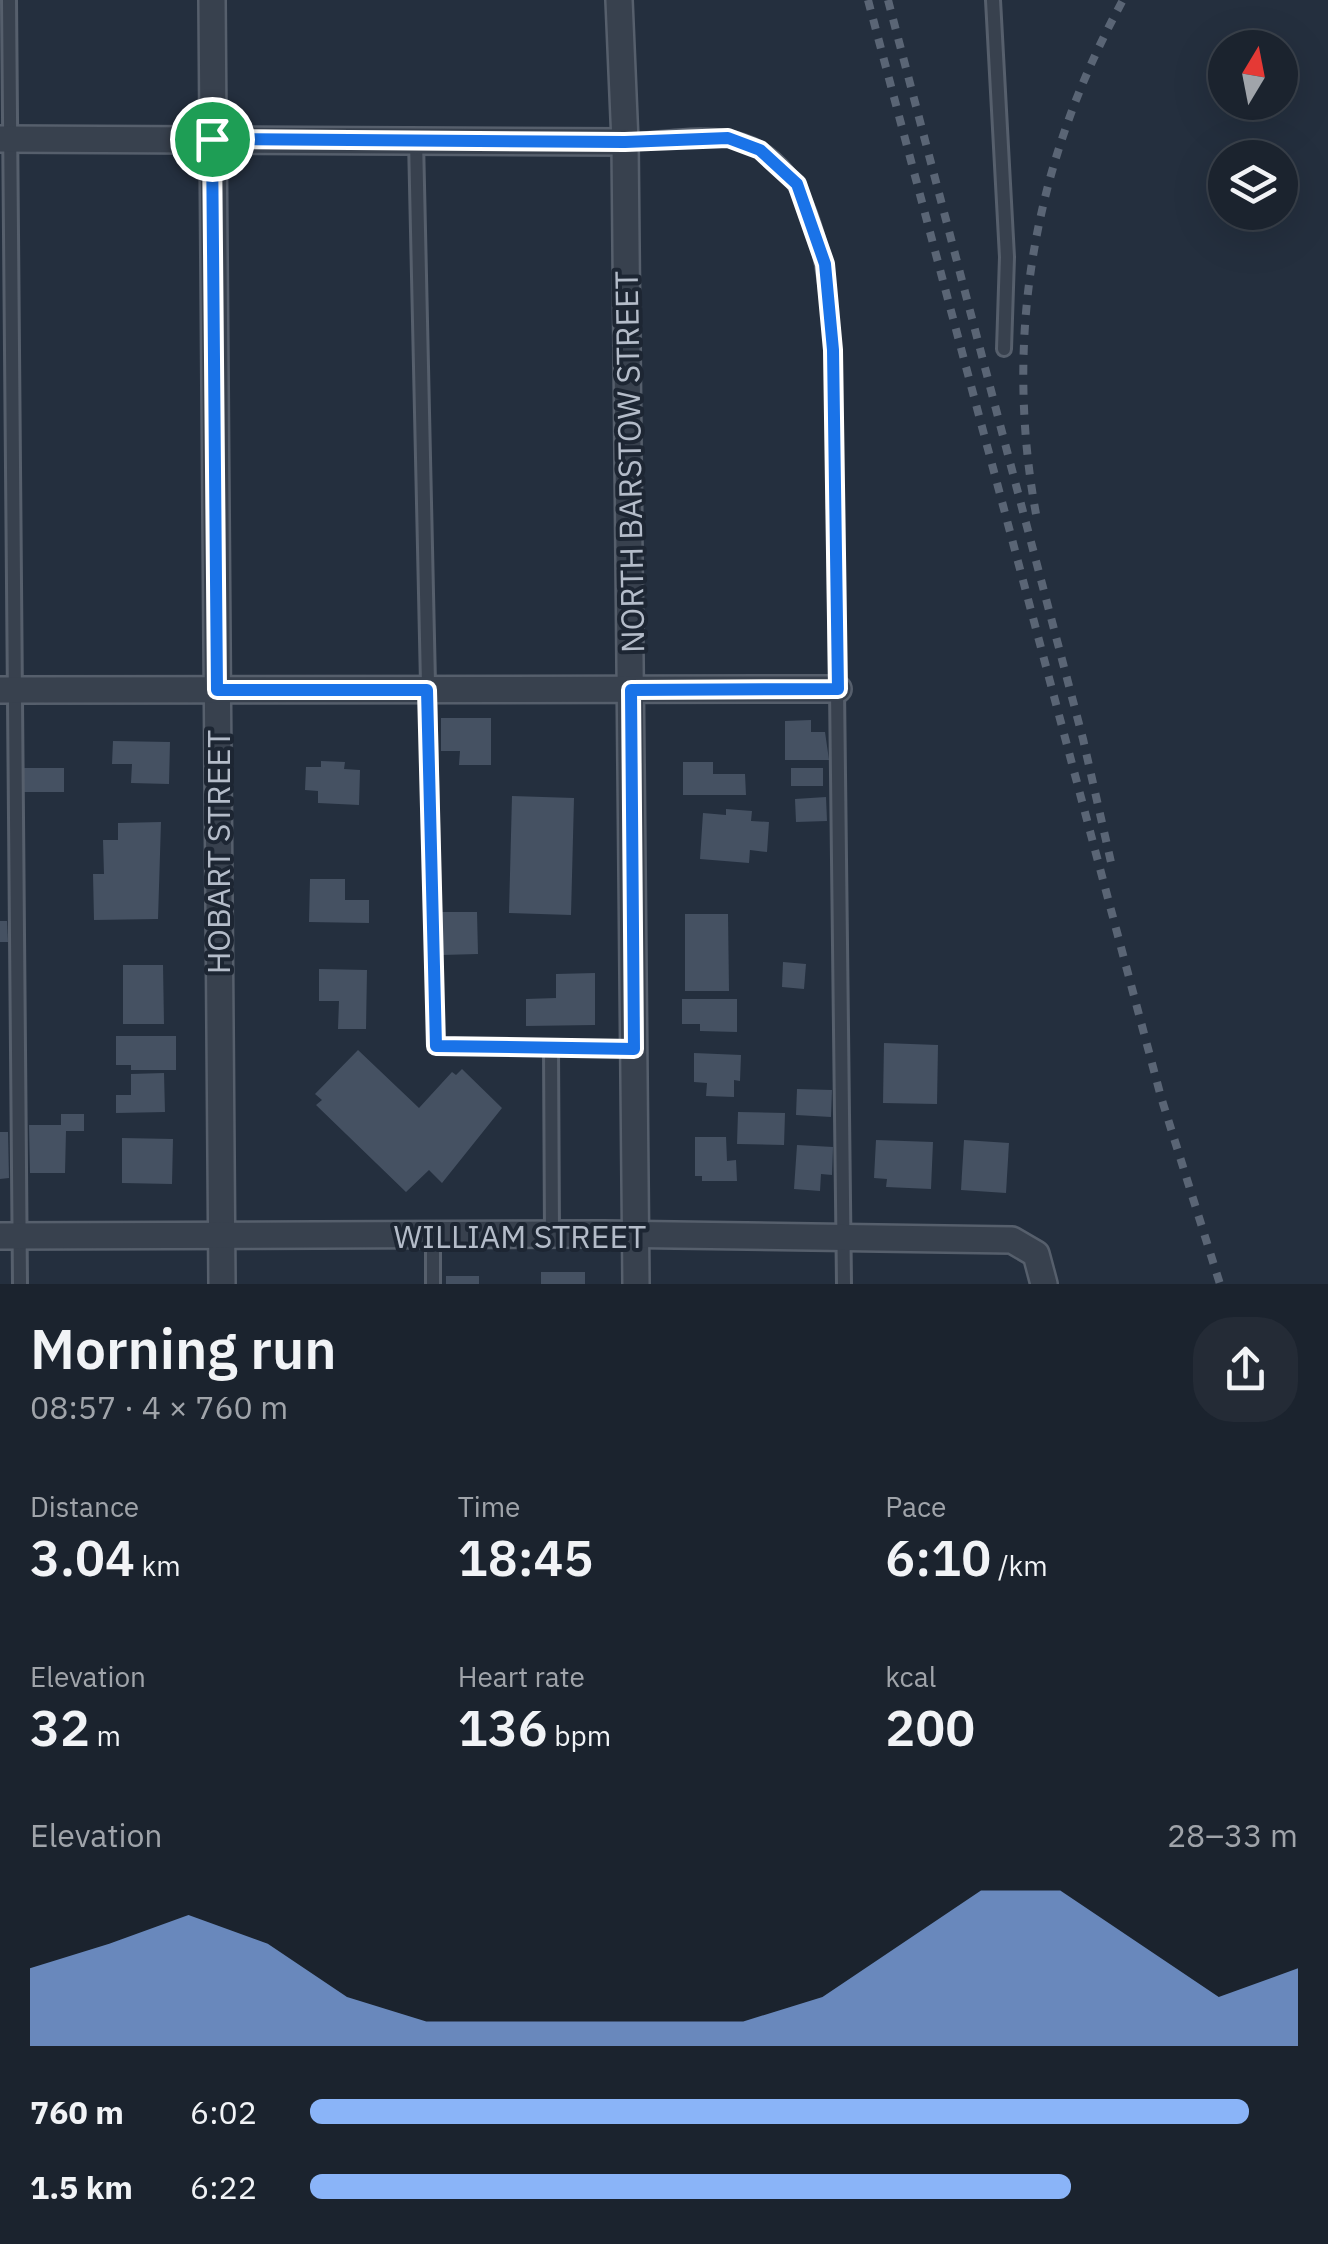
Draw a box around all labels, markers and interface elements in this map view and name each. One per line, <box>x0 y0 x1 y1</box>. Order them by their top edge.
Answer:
north arrow <box>1208 30 1298 120</box>
map controls <box>1208 30 1298 230</box>
pin <box>170 97 255 182</box>
icon: arrive <box>185 112 240 167</box>
button: layers <box>1208 140 1298 230</box>
street label: NORTH BARSTOW STREET <box>605 271 653 653</box>
street label: HOBART STREET <box>197 730 239 974</box>
street label: WILLIAM STREET <box>394 1215 646 1257</box>
text: Morning run <box>30 1313 337 1384</box>
button: share <box>1193 1317 1298 1422</box>
text: 08:57 · 4 × 760 m <box>30 1386 288 1428</box>
text: Distance <box>30 1488 139 1525</box>
text: Time <box>458 1488 521 1525</box>
text: Pace <box>885 1488 946 1525</box>
text: 3.04 <box>30 1525 135 1590</box>
text: 18:45 <box>458 1525 594 1590</box>
text: 6:10 <box>885 1525 991 1590</box>
text: km <box>135 1547 181 1584</box>
text: /km <box>991 1547 1048 1584</box>
text: Elevation <box>30 1658 146 1695</box>
text: Heart rate <box>458 1658 585 1695</box>
text: kcal <box>885 1658 936 1695</box>
text: 32 <box>30 1695 90 1760</box>
text: 136 <box>458 1695 548 1760</box>
text: 200 <box>885 1695 975 1760</box>
text: m <box>90 1717 121 1754</box>
text: bpm <box>548 1717 611 1754</box>
text: Elevation <box>30 1814 163 1856</box>
text: 28–33 m <box>1167 1814 1298 1856</box>
text: 760 m <box>30 2091 124 2133</box>
text: 6:02 <box>190 2091 257 2133</box>
text: 1.5 km <box>30 2166 133 2208</box>
text: 6:22 <box>190 2166 257 2208</box>

